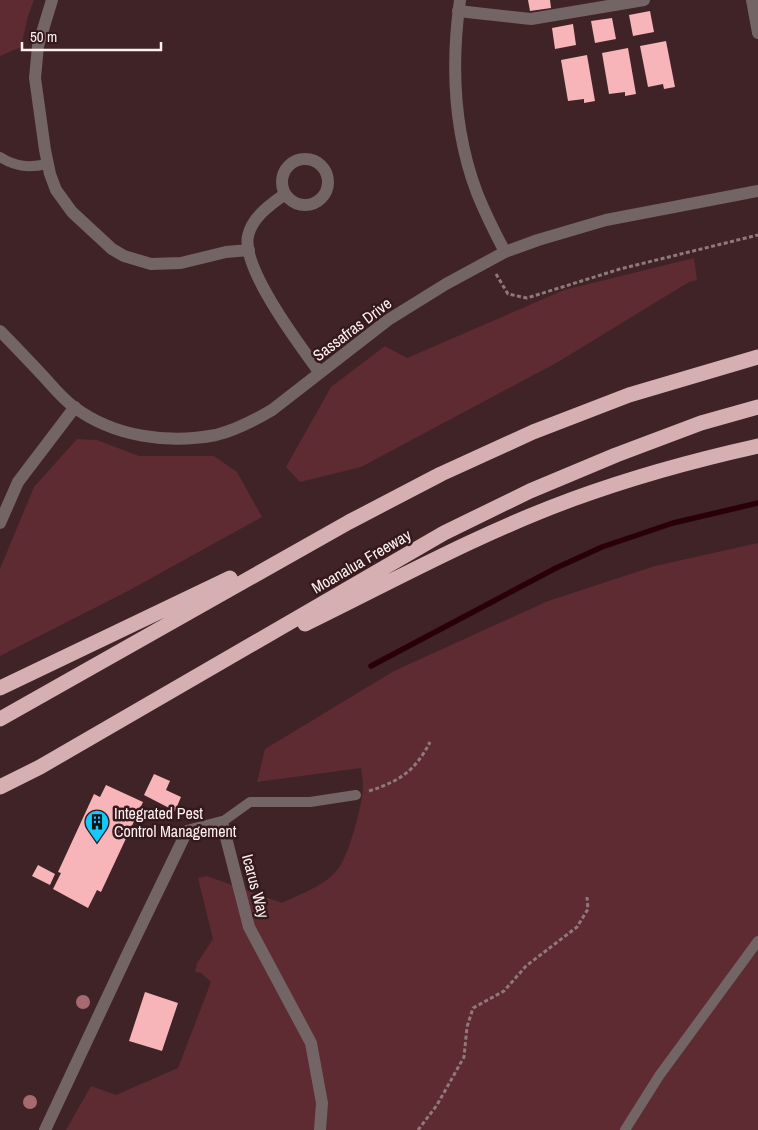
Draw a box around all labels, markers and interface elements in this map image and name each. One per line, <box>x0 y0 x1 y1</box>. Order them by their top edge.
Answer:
scale bar <box>22 20 161 52</box>
text: 50 m <box>30 26 57 47</box>
street label: Sassafras Drive <box>308 292 396 366</box>
street label: Moanalua Freeway <box>307 523 415 598</box>
place label: Integrated Pest Control Management <box>114 802 237 842</box>
building icon: Integrated Pest Control Management <box>84 809 110 843</box>
street label: Icarus Way <box>237 852 275 921</box>

